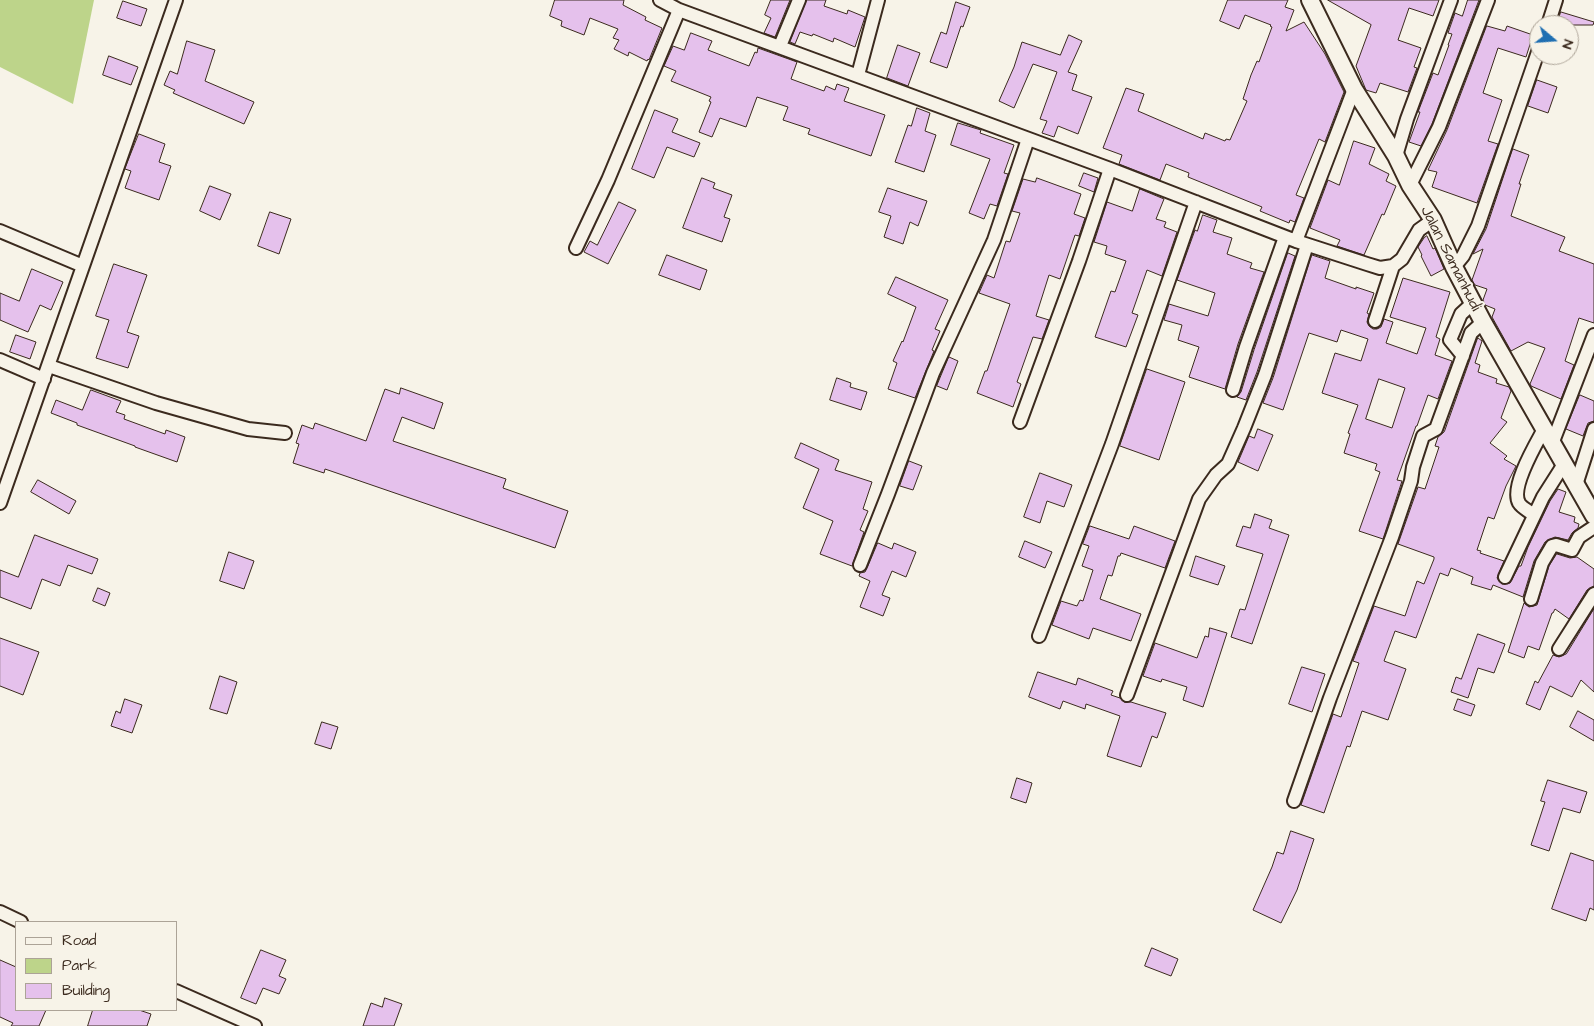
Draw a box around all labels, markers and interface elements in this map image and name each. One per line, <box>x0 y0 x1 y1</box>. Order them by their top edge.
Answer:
north arrow <box>1529 15 1579 65</box>
text: N <box>1556 37 1578 52</box>
street label: Jalan Samanhudi <box>1415 203 1485 315</box>
legend <box>15 921 178 1011</box>
text: Road <box>62 930 96 951</box>
text: Park <box>62 955 97 976</box>
text: Building <box>62 980 110 1001</box>

